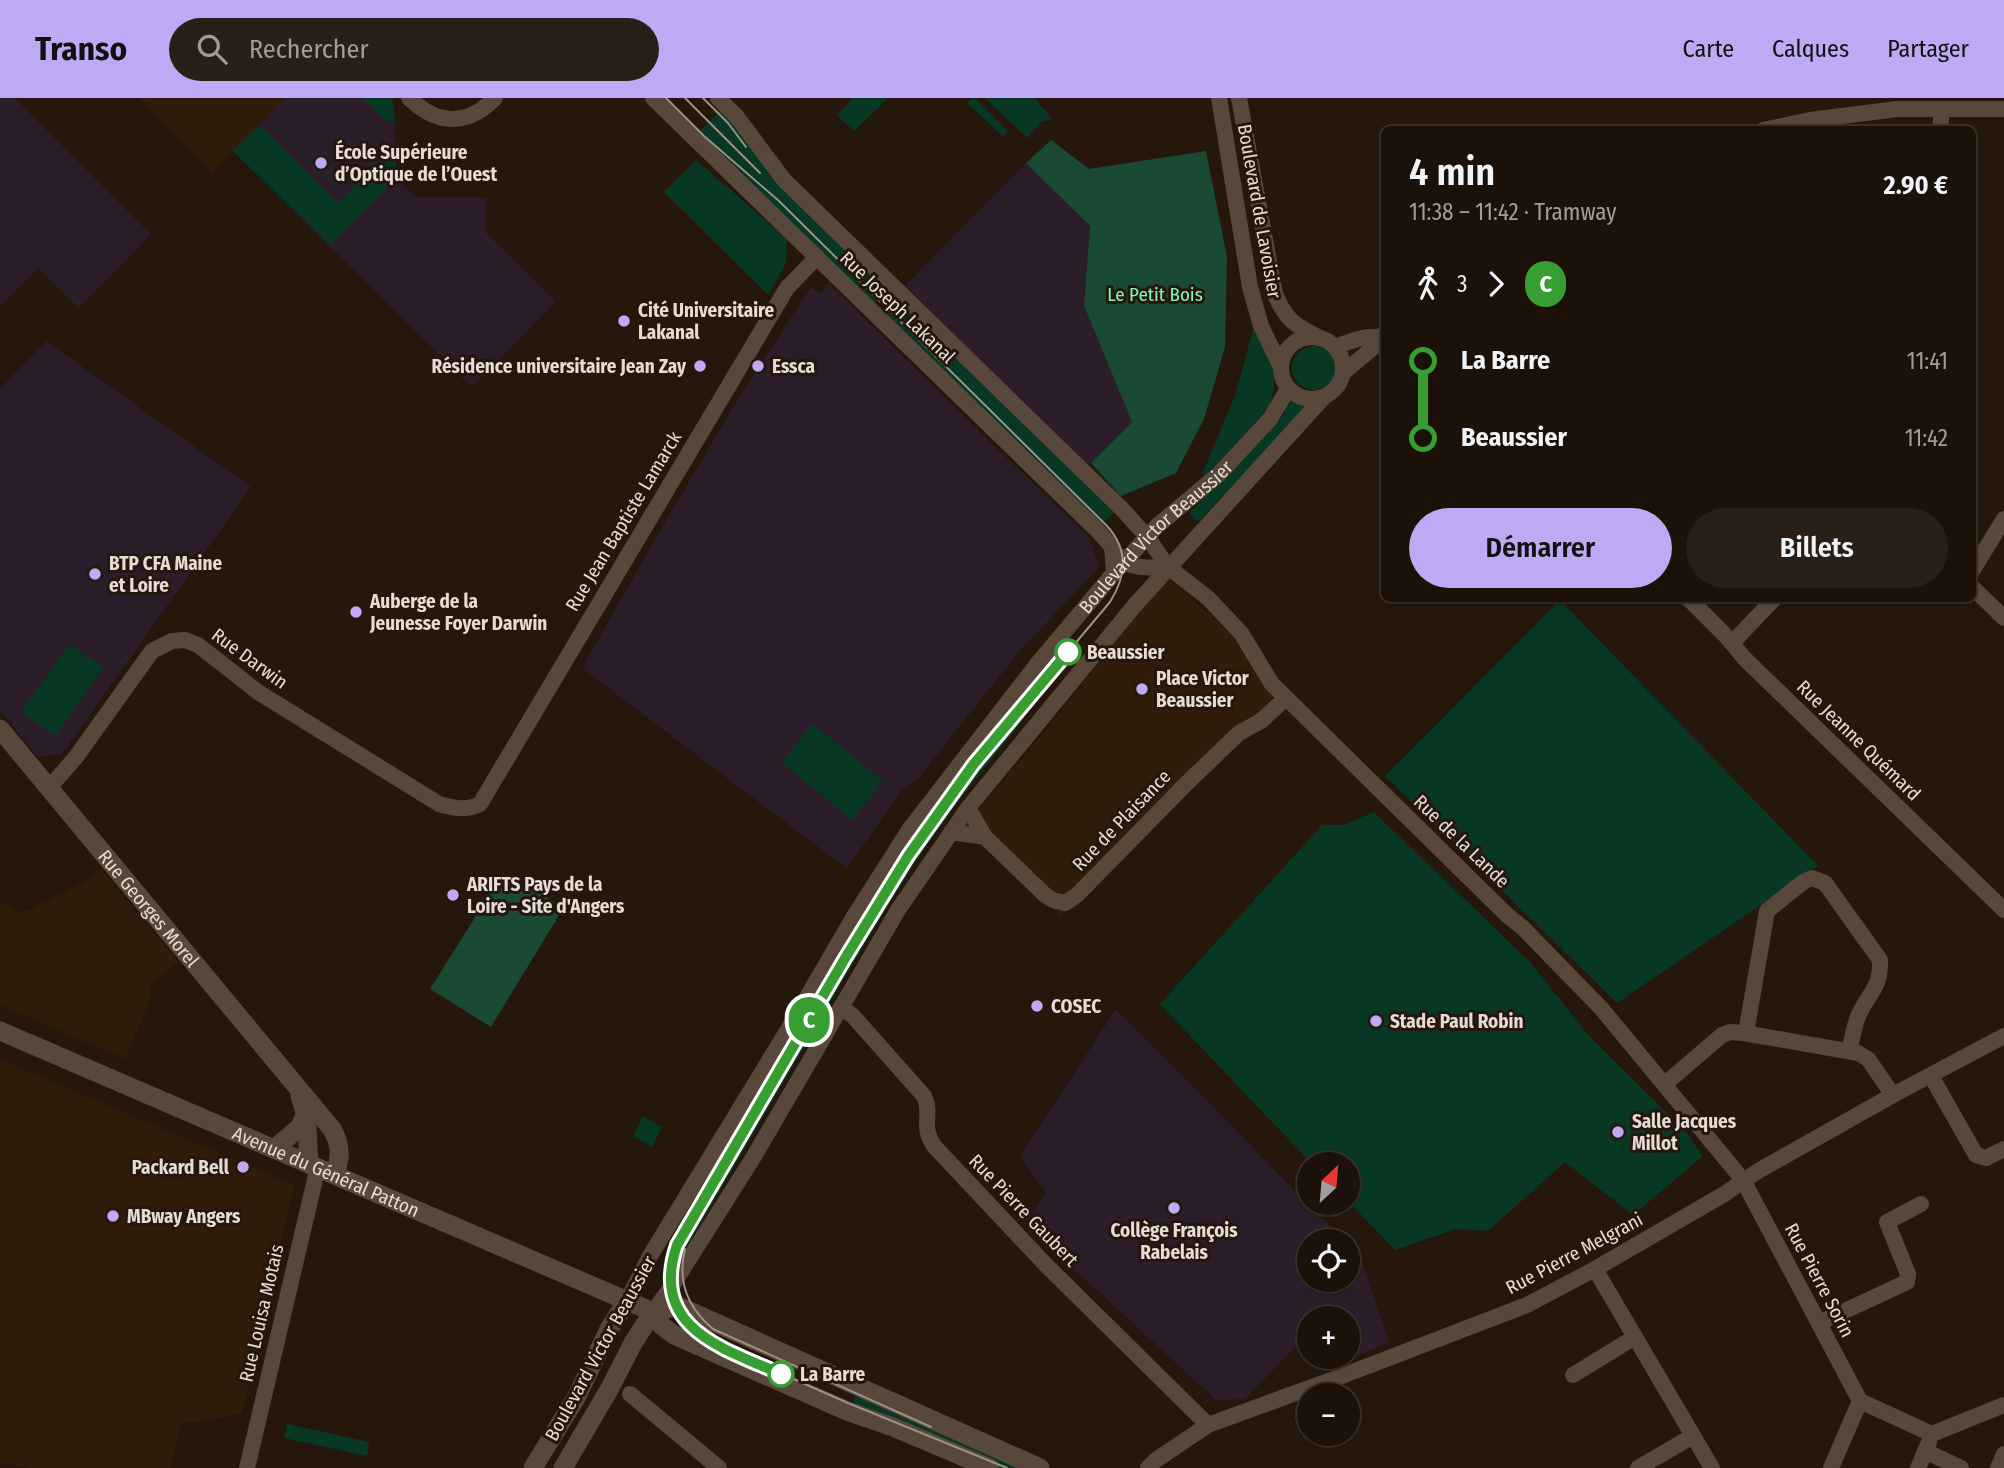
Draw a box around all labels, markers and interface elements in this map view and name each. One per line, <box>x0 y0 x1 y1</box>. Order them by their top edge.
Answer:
search box <box>169 18 659 81</box>
text: Transo <box>35 29 127 69</box>
icon: search <box>193 30 231 68</box>
text: Rechercher <box>249 34 368 65</box>
text: Carte <box>1683 35 1734 63</box>
text: Calques <box>1772 35 1849 63</box>
text: Partager <box>1887 35 1969 63</box>
street label: Boulevard de Lavoisier <box>1233 122 1286 300</box>
place label: École Supérieure d’Optique de l’Ouest <box>335 139 497 186</box>
text: 4 min <box>1409 149 1495 195</box>
marker: École Supérieure d’Optique de l’Ouest <box>313 155 329 171</box>
text: 2.90 € <box>1884 170 1948 201</box>
text: 11:38 – 11:42 · Tramway <box>1409 198 1617 226</box>
street label: Rue Joseph Lakanal <box>835 247 960 368</box>
icon: walk <box>1409 265 1447 303</box>
icon: forward <box>1477 265 1515 303</box>
text: 3 <box>1457 270 1467 298</box>
text: C <box>1539 270 1552 298</box>
park label: Le Petit Bois <box>1107 283 1203 306</box>
place label: Cité Universitaire Lakanal <box>638 299 775 344</box>
marker: Cité Universitaire Lakanal <box>616 313 632 329</box>
text: La Barre <box>1461 345 1550 376</box>
text: 11:41 <box>1907 347 1948 375</box>
place label: Résidence universitaire Jean Zay <box>432 355 687 378</box>
place label: Essca <box>772 355 815 378</box>
marker: Résidence universitaire Jean Zay <box>692 358 708 374</box>
marker: Essca <box>750 358 766 374</box>
text: Beaussier <box>1461 422 1567 453</box>
text: 11:42 <box>1905 424 1948 452</box>
street label: Rue Jean Baptiste Lamarck <box>561 427 686 615</box>
street label: Boulevard Victor Beaussier <box>1074 456 1238 618</box>
button: Démarrer <box>1409 508 1672 588</box>
button: Billets <box>1686 508 1948 588</box>
place label: BTP CFA Maine et Loire <box>109 552 222 597</box>
marker: BTP CFA Maine et Loire <box>87 566 103 582</box>
place label: Auberge de la Jeunesse Foyer Darwin <box>369 590 547 635</box>
marker: Auberge de la Jeunesse Foyer Darwin <box>348 604 364 620</box>
street label: Rue Darwin <box>207 623 292 694</box>
marker: Beaussier <box>1055 639 1081 665</box>
place label: Beaussier <box>1087 641 1165 664</box>
place label: Place Victor Beaussier <box>1156 667 1250 712</box>
street label: Rue Jeanne Quémard <box>1792 675 1925 805</box>
marker: Place Victor Beaussier <box>1134 681 1150 697</box>
street label: Rue de Plaisance <box>1067 765 1175 876</box>
street label: Rue de la Lande <box>1409 790 1514 893</box>
street label: Rue Georges Morel <box>93 845 204 972</box>
place label: ARIFTS Pays de la Loire - Site d'Angers <box>466 873 625 918</box>
marker: ARIFTS Pays de la Loire - Site d'Angers <box>445 887 461 903</box>
place label: COSEC <box>1051 995 1101 1018</box>
line badge: C <box>786 997 832 1043</box>
marker: COSEC <box>1029 998 1045 1014</box>
text: C <box>803 1006 815 1034</box>
place label: Stade Paul Robin <box>1390 1010 1523 1033</box>
marker: Stade Paul Robin <box>1368 1013 1384 1029</box>
place label: Salle Jacques Millot <box>1632 1110 1737 1155</box>
street label: Avenue du Général Patton <box>229 1121 423 1222</box>
marker: Salle Jacques Millot <box>1610 1124 1626 1140</box>
street label: Rue Pierre Gaubert <box>964 1149 1084 1272</box>
north arrow <box>1297 1152 1360 1214</box>
map controls <box>1297 1152 1360 1446</box>
place label: Packard Bell <box>132 1156 230 1179</box>
marker: Packard Bell <box>235 1159 251 1175</box>
marker: Collège François Rabelais <box>1166 1200 1182 1216</box>
place label: MBway Angers <box>127 1205 241 1228</box>
marker: MBway Angers <box>105 1208 121 1224</box>
street label: Rue Pierre Melgrani <box>1502 1208 1647 1299</box>
place label: Collège François Rabelais <box>1110 1219 1238 1264</box>
street label: Rue Pierre Sorin <box>1780 1219 1859 1341</box>
button: locate <box>1297 1229 1360 1292</box>
street label: Rue Louisa Motais <box>234 1242 288 1384</box>
street label: Boulevard Victor Beaussier <box>540 1251 661 1445</box>
button: + <box>1297 1306 1360 1369</box>
marker: La Barre <box>768 1361 794 1387</box>
place label: La Barre <box>800 1363 866 1386</box>
button: − <box>1297 1383 1360 1446</box>

